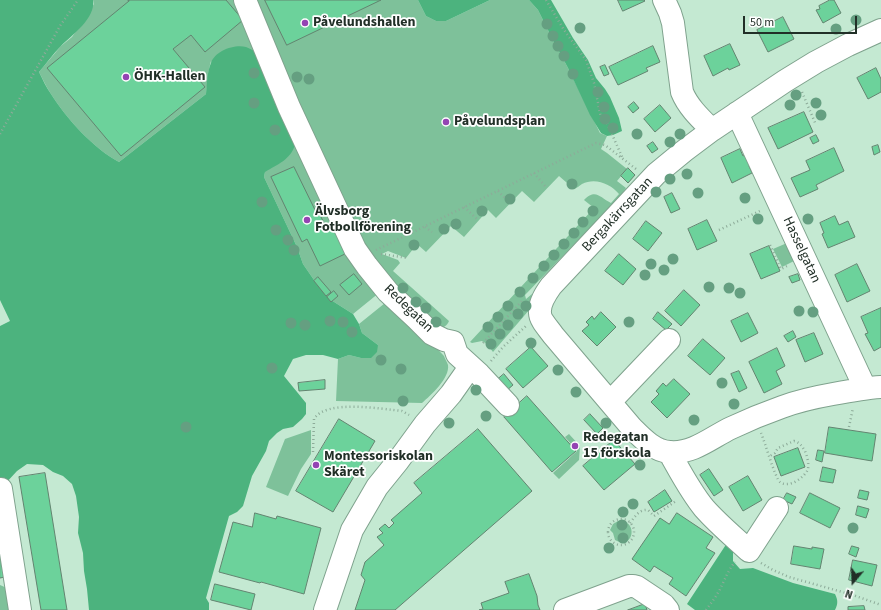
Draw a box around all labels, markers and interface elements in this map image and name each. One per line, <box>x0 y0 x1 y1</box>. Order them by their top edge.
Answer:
scale bar <box>745 8 859 34</box>
text: 50 m <box>750 14 774 31</box>
place label: Påvelundshallen <box>313 15 416 31</box>
marker: Påvelundshallen <box>300 18 310 28</box>
place label: ÖHK-Hallen <box>134 69 206 85</box>
marker: ÖHK-Hallen <box>121 72 131 82</box>
place label: Påvelundsplan <box>454 114 545 130</box>
marker: Påvelundsplan <box>441 117 451 127</box>
street label: Bergakärrsgatan <box>579 174 657 256</box>
place label: Älvsborg Fotbollförening <box>315 204 411 236</box>
street label: Hasselgatan <box>778 214 824 286</box>
marker: Älvsborg Fotbollförening <box>302 215 312 225</box>
street label: Redegatan <box>380 281 436 337</box>
place label: Redegatan 15 förskola <box>583 430 651 462</box>
marker: Redegatan 15 förskola <box>570 441 580 451</box>
place label: Montessoriskolan Skäret <box>324 449 433 482</box>
marker: Montessoriskolan Skäret <box>311 460 321 470</box>
north arrow <box>833 562 873 602</box>
text: N <box>843 586 855 602</box>

